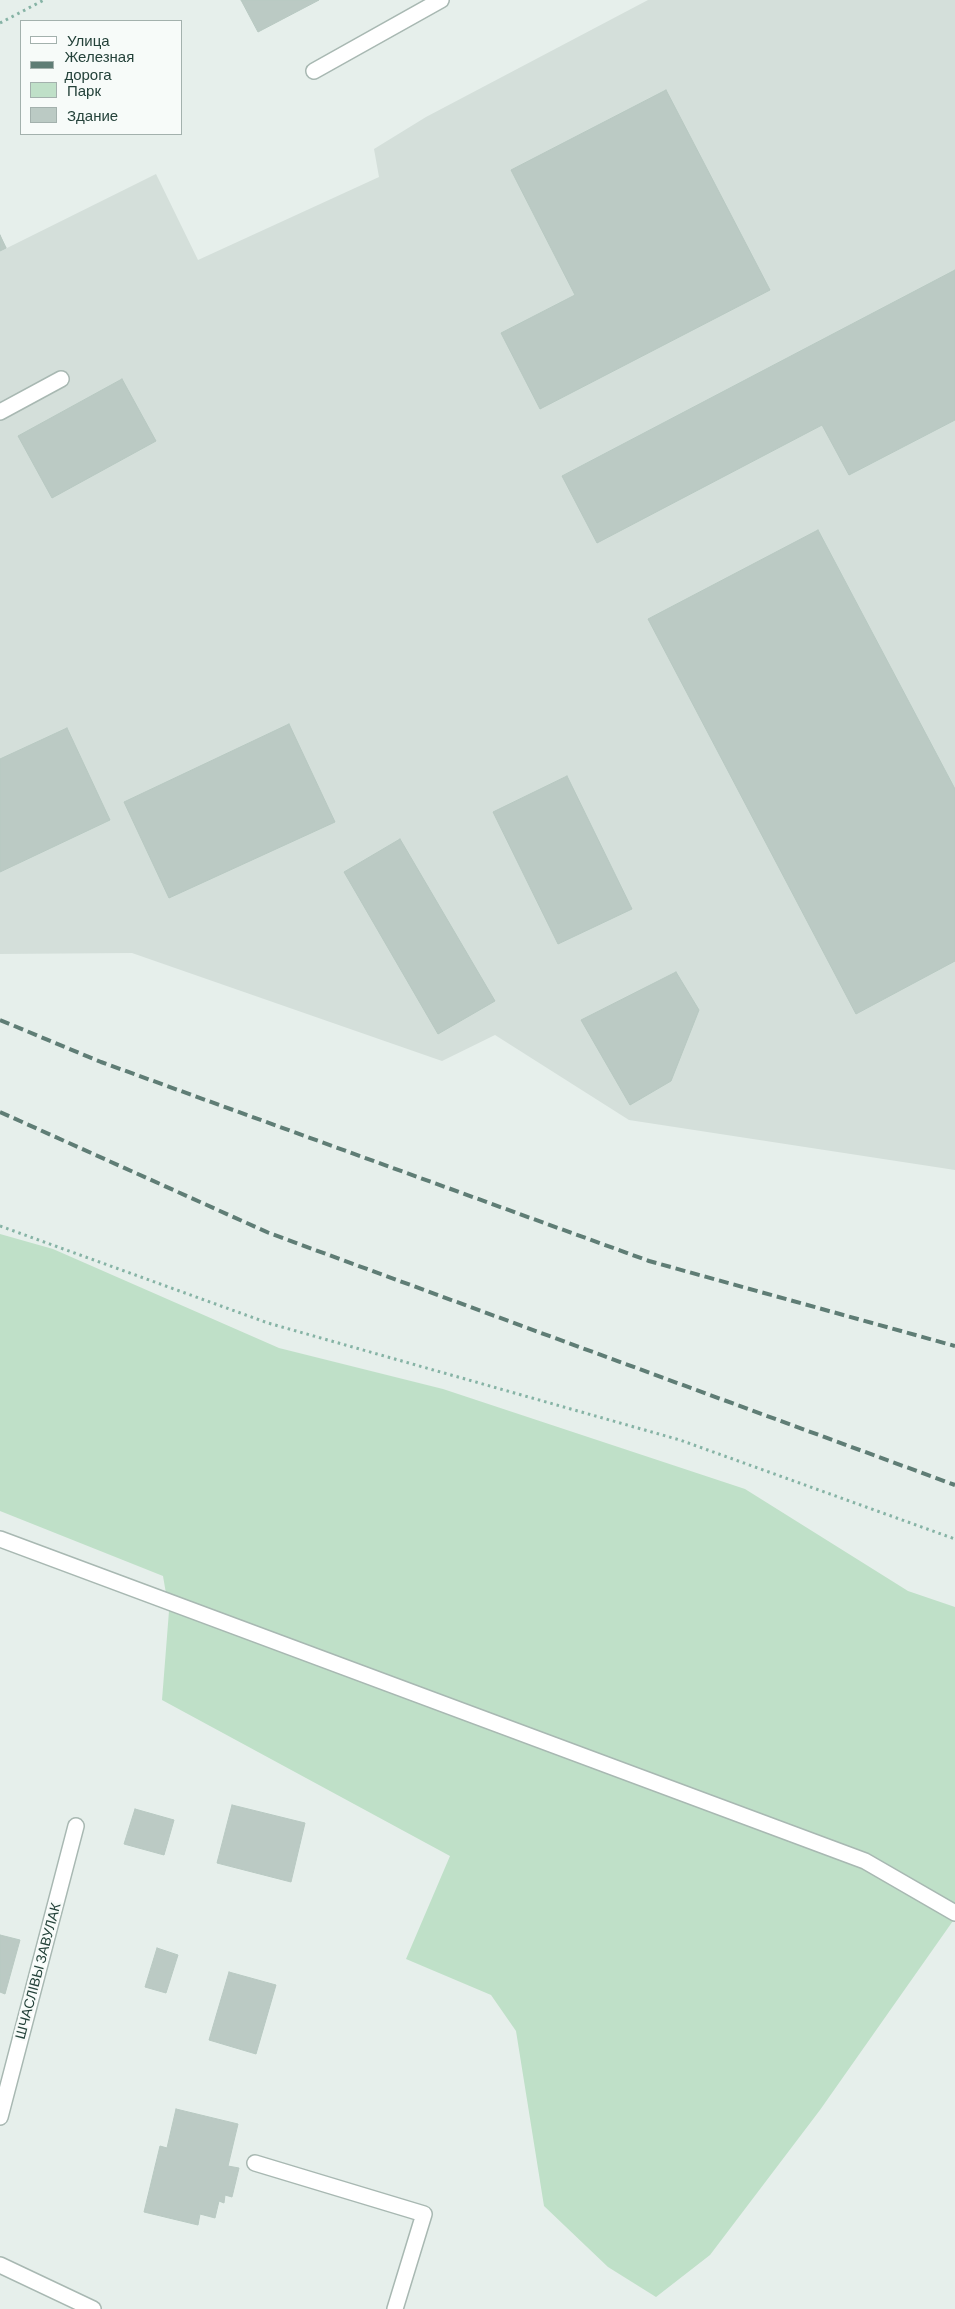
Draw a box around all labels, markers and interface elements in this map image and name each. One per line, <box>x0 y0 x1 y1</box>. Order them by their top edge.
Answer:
legend <box>20 20 182 135</box>
text: Улица <box>67 31 110 49</box>
text: Железная дорога <box>64 47 134 83</box>
text: Парк <box>67 81 101 99</box>
text: Здание <box>67 106 118 124</box>
street label: ШЧАСЛІВЫ ЗАВУЛАК <box>12 1901 64 2041</box>

